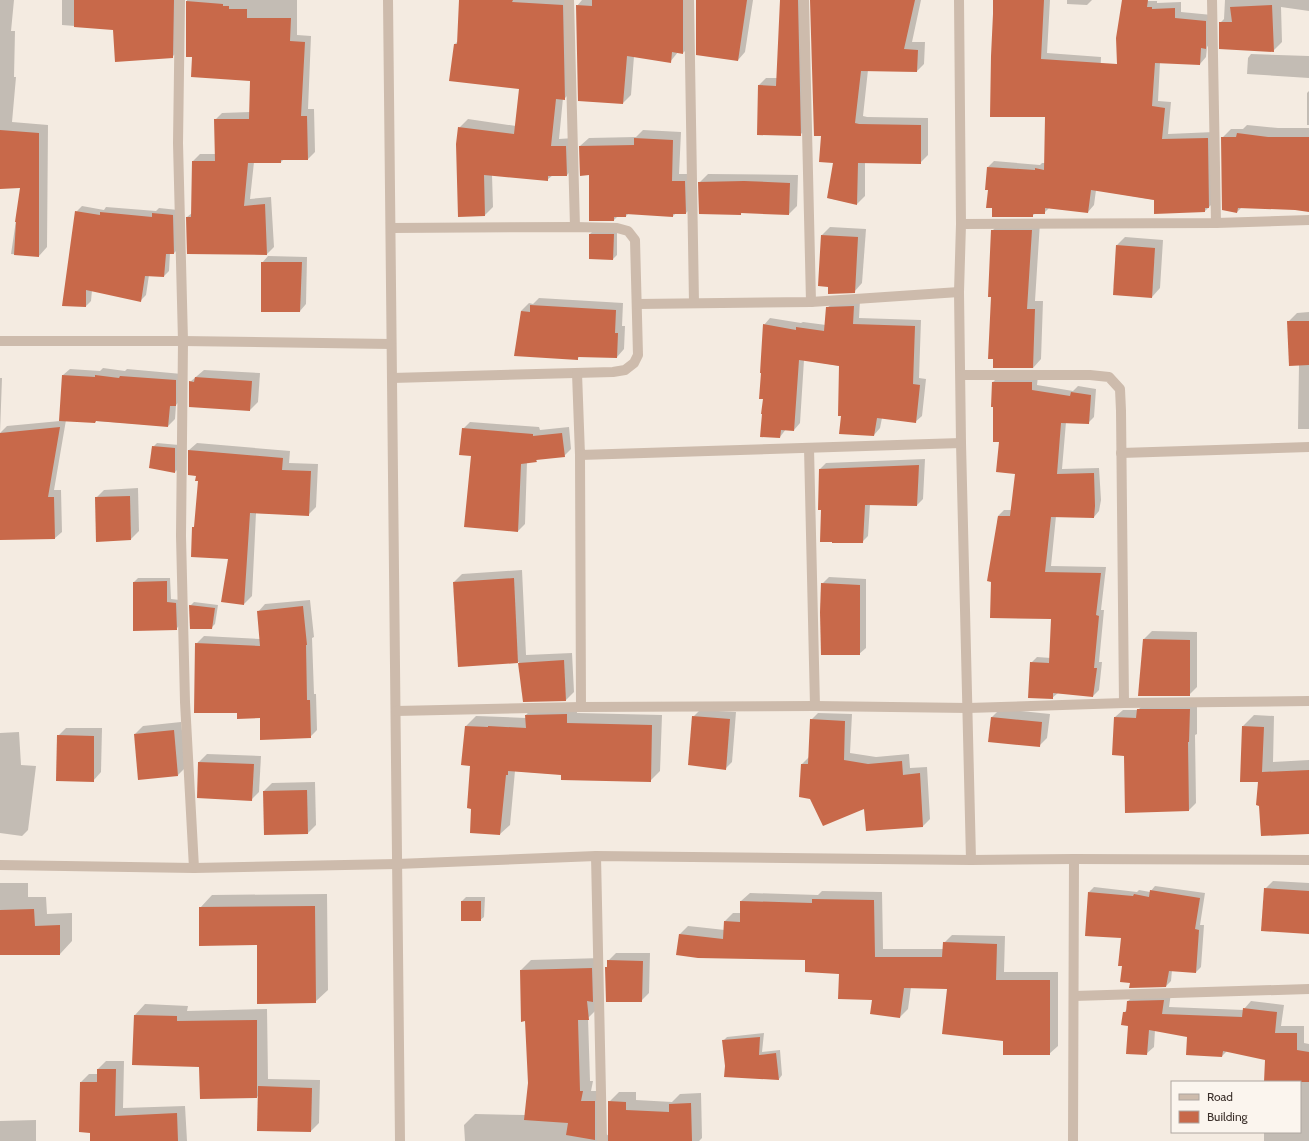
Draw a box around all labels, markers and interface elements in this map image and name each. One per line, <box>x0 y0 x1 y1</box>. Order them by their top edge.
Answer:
legend <box>1171 1081 1301 1133</box>
text: Road <box>1207 1089 1233 1104</box>
text: Building <box>1207 1109 1249 1124</box>

